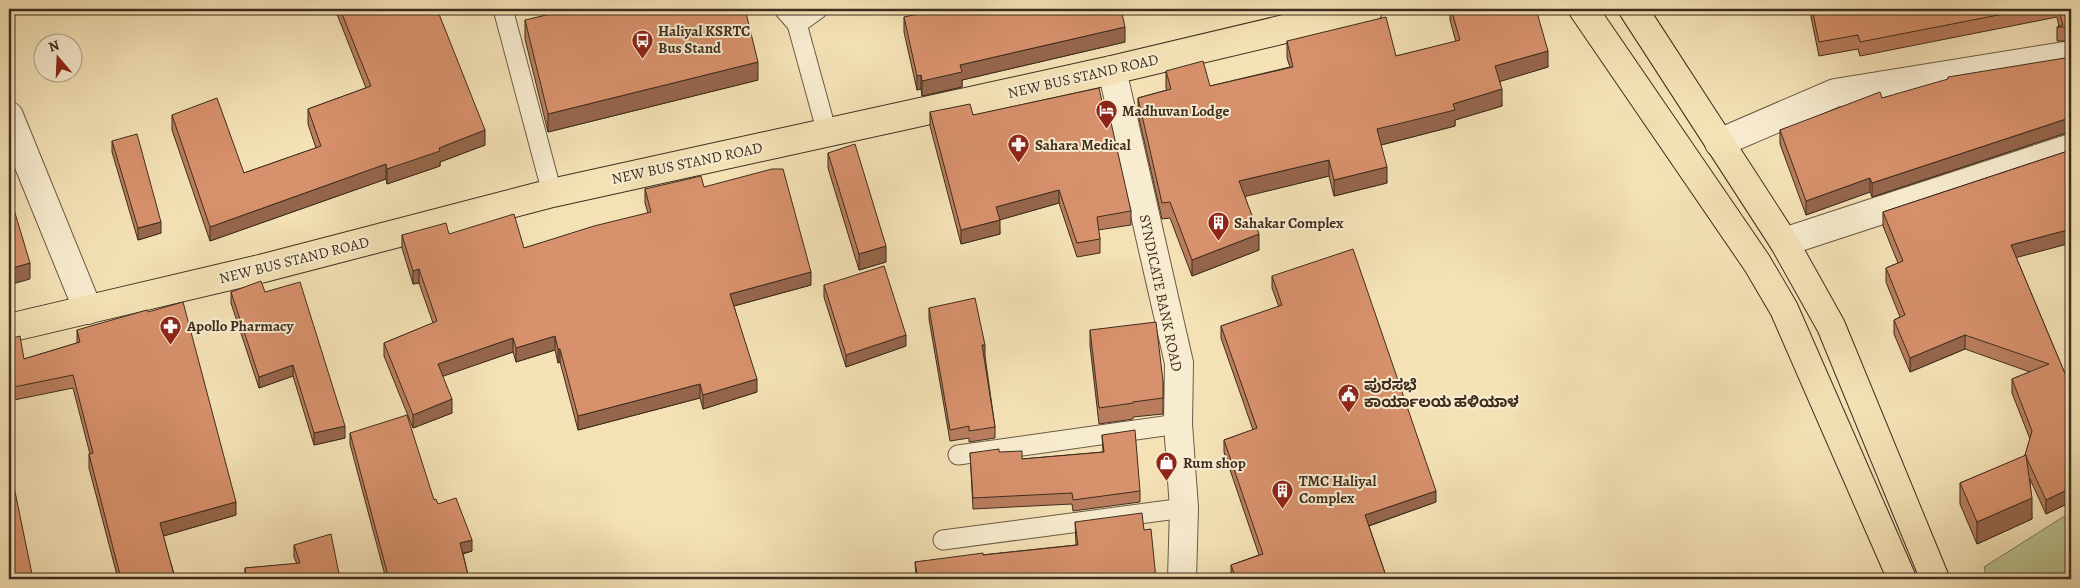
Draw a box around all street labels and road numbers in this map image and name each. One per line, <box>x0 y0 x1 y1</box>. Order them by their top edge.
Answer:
street label: NEW BUS STAND ROAD <box>1006 49 1160 103</box>
street label: NEW BUS STAND ROAD <box>610 137 764 189</box>
street label: SYNDICATE BANK ROAD <box>1135 213 1187 373</box>
street label: NEW BUS STAND ROAD <box>217 232 371 288</box>

